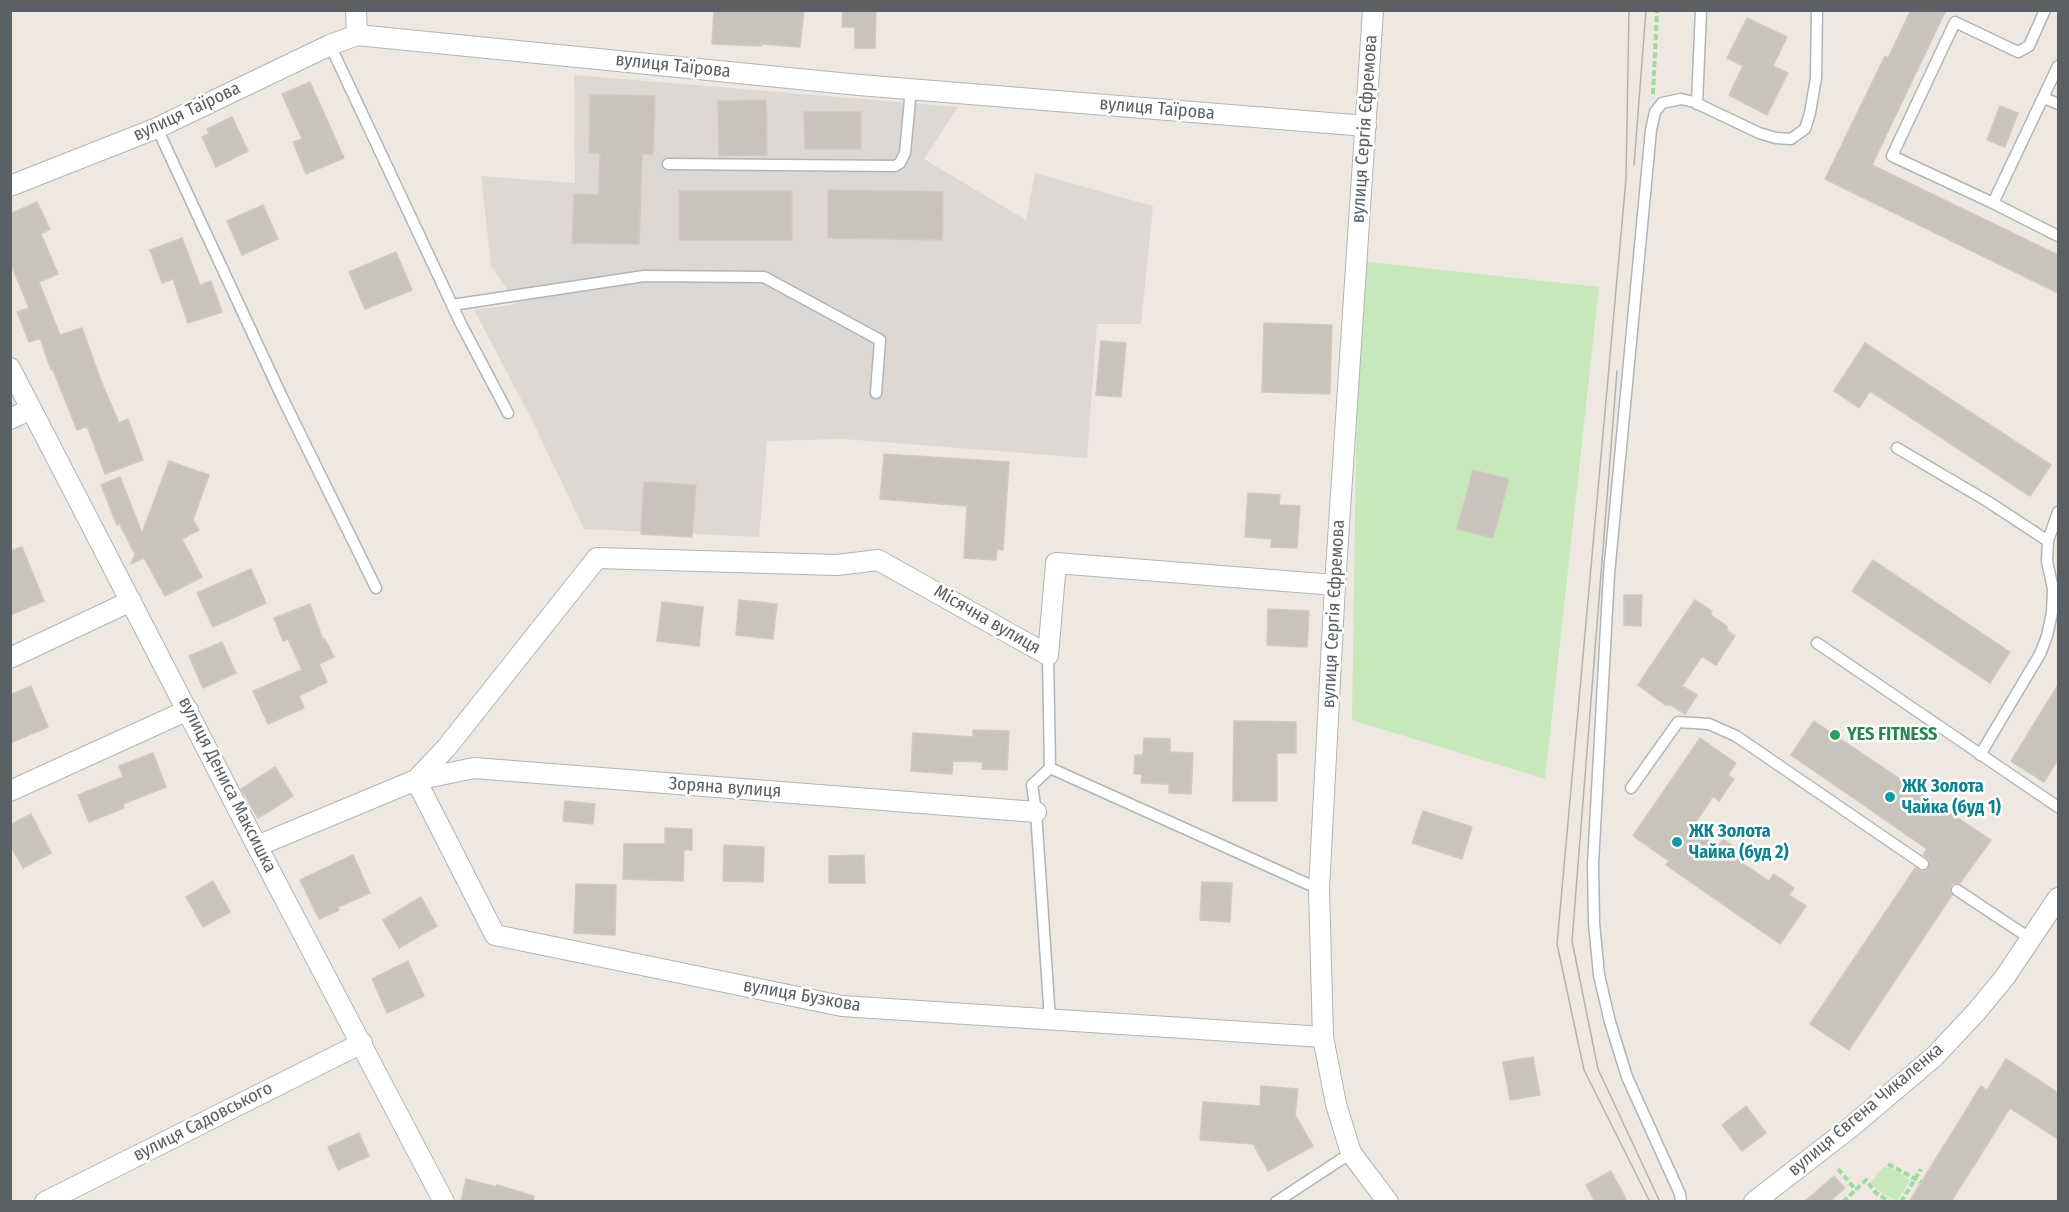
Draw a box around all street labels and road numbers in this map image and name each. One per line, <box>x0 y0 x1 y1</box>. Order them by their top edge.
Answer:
street label: вулиця Сергія Єфремова <box>1348 34 1382 224</box>
street label: вулиця Таїрова <box>614 49 732 83</box>
street label: вулиця Таїрова <box>130 78 244 146</box>
street label: вулиця Таїрова <box>1098 93 1216 125</box>
street label: вулиця Сергія Єфремова <box>1318 519 1350 709</box>
street label: Місячна вулиця <box>930 581 1044 659</box>
street label: вулиця Дениса Максишка <box>173 694 281 876</box>
street label: Зоряна вулиця <box>668 773 782 803</box>
street label: вулиця Бузкова <box>742 975 862 1017</box>
street label: вулиця Євгена Чикаленка <box>1784 1039 1948 1181</box>
street label: вулиця Садовського <box>130 1078 276 1166</box>

